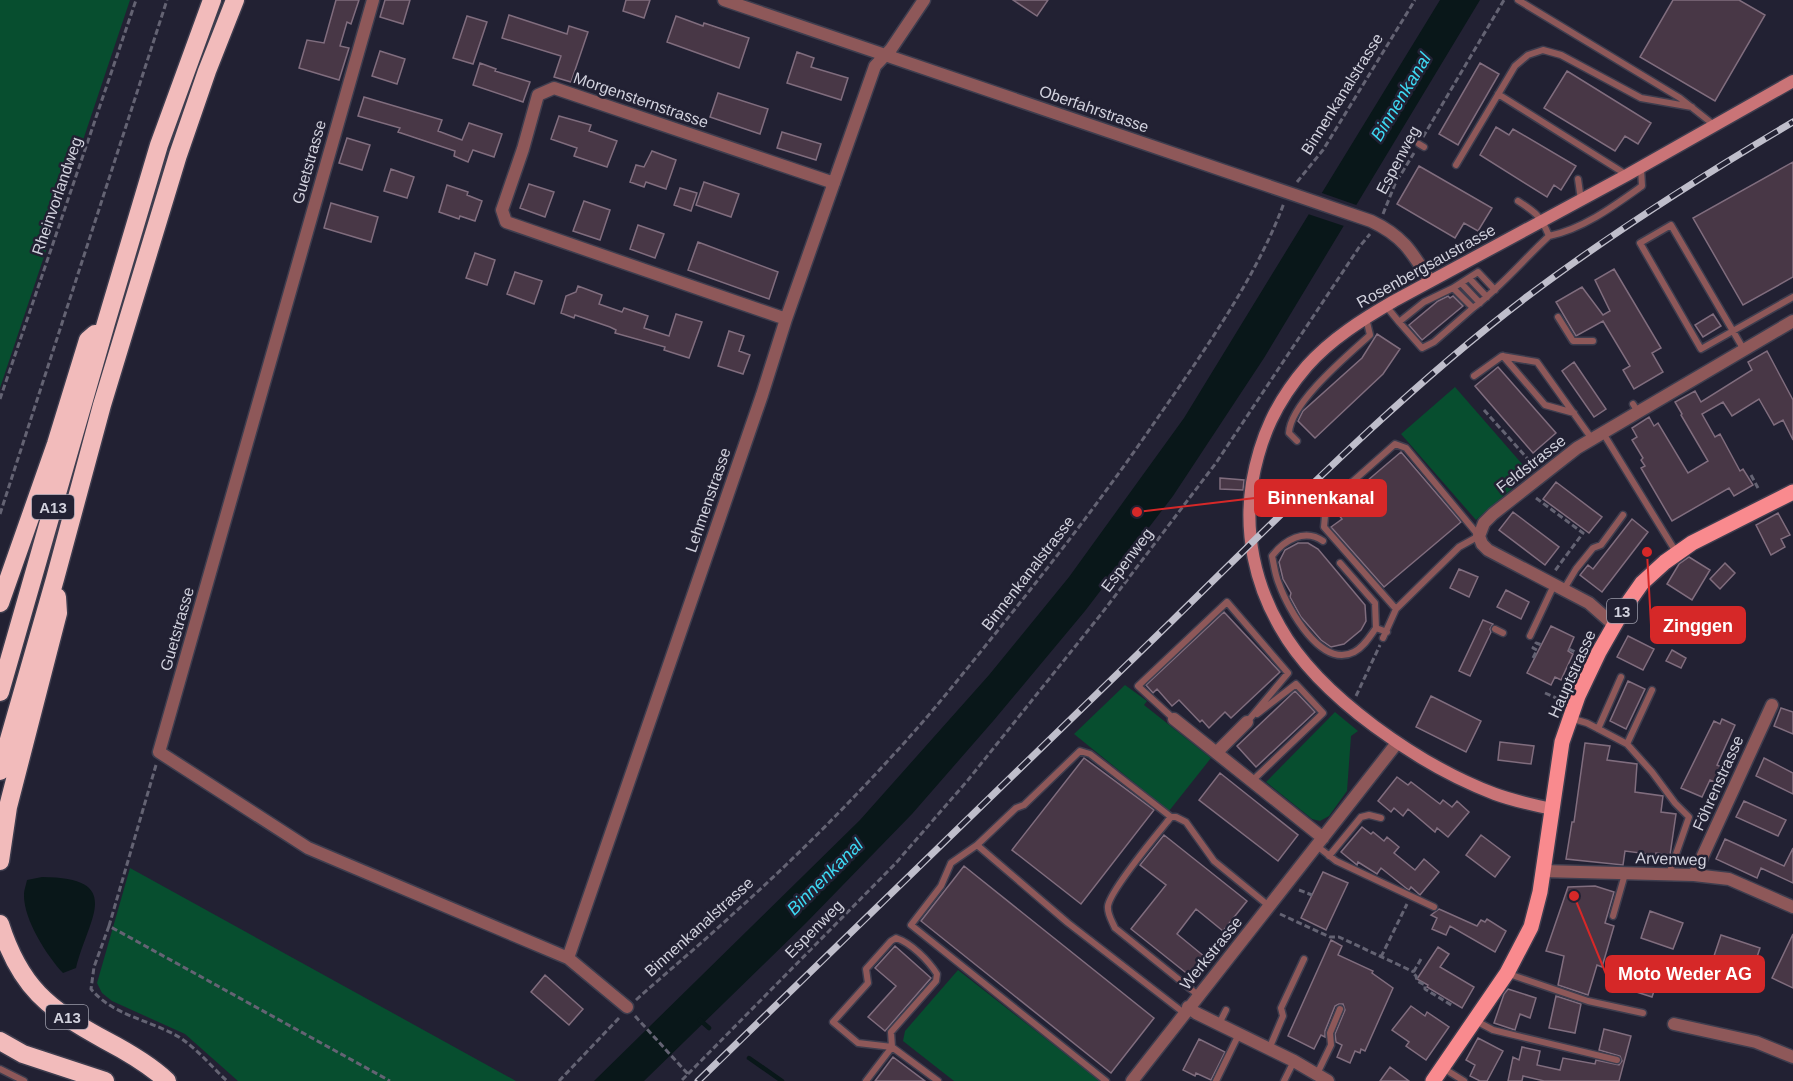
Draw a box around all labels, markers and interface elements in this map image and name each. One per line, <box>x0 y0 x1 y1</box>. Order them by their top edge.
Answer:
street label: Binnenkanalstrasse <box>1298 30 1386 158</box>
water label: Binnenkanal <box>1367 49 1436 145</box>
street label: Morgensternstrasse <box>571 69 711 131</box>
street label: Oberfahrstrasse <box>1037 82 1151 136</box>
street label: Guetstrasse <box>289 118 329 206</box>
street label: Espenweg <box>1373 123 1423 197</box>
street label: Rheinvorlandweg <box>29 135 85 257</box>
street label: Rosenbergsaustrasse <box>1354 221 1498 311</box>
street label: Feldstrasse <box>1493 432 1569 496</box>
street label: Lehmenstrasse <box>682 445 734 554</box>
callout: Binnenkanal <box>1255 480 1386 516</box>
text: Binnenkanal <box>1267 488 1375 508</box>
road number: A13 <box>32 495 74 519</box>
street label: Binnenkanalstrasse <box>978 513 1078 633</box>
street label: Espenweg <box>1098 525 1156 595</box>
street label: Guetstrasse <box>157 585 197 673</box>
road number: 13 <box>1607 599 1637 623</box>
callout: Zinggen <box>1651 607 1745 643</box>
text: Zinggen <box>1663 616 1733 636</box>
street label: Hauptstrasse <box>1545 627 1599 721</box>
street label: Föhrenstrasse <box>1689 733 1747 833</box>
water label: Binnenkanal <box>783 834 868 919</box>
street label: Arvenweg <box>1635 849 1707 869</box>
street label: Binnenkanalstrasse <box>641 874 757 980</box>
street label: Espenweg <box>782 897 846 961</box>
street label: Werkstrasse <box>1177 913 1246 993</box>
callout: Moto Weder AG <box>1606 956 1764 992</box>
text: Moto Weder AG <box>1618 964 1752 984</box>
road number: A13 <box>46 1005 88 1029</box>

